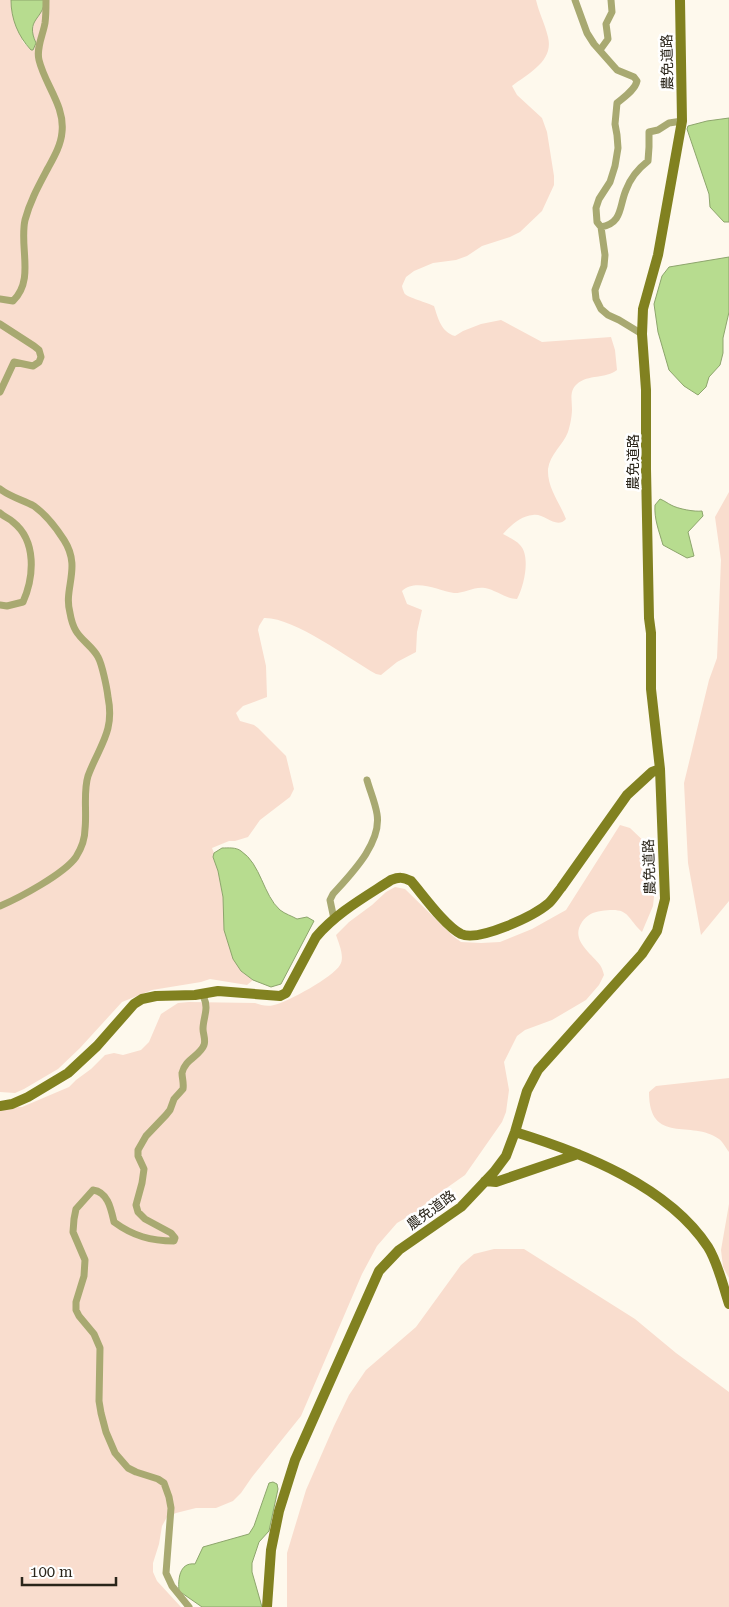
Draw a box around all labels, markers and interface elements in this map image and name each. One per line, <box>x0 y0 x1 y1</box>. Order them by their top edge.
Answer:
street label: 農免道路 <box>659 34 675 90</box>
street label: 農免道路 <box>625 434 641 490</box>
street label: 農免道路 <box>640 839 658 895</box>
street label: 農免道路 <box>404 1187 458 1233</box>
scale bar <box>22 1554 116 1586</box>
text: 100 m <box>30 1563 73 1581</box>

